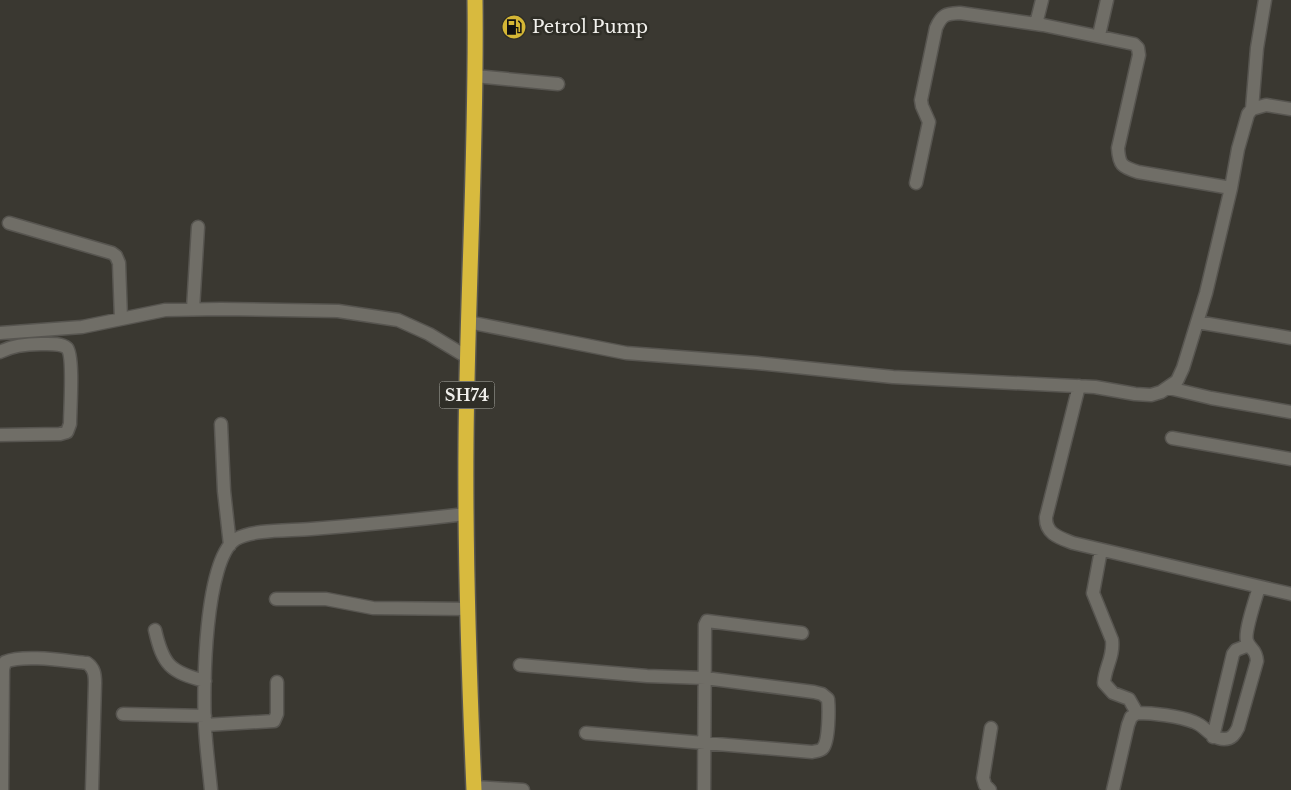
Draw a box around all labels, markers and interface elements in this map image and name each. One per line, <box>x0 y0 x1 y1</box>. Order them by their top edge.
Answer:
fuel station icon: Petrol Pump <box>501 14 527 40</box>
place label: Petrol Pump <box>532 16 648 38</box>
road number: SH74 <box>440 382 494 408</box>

